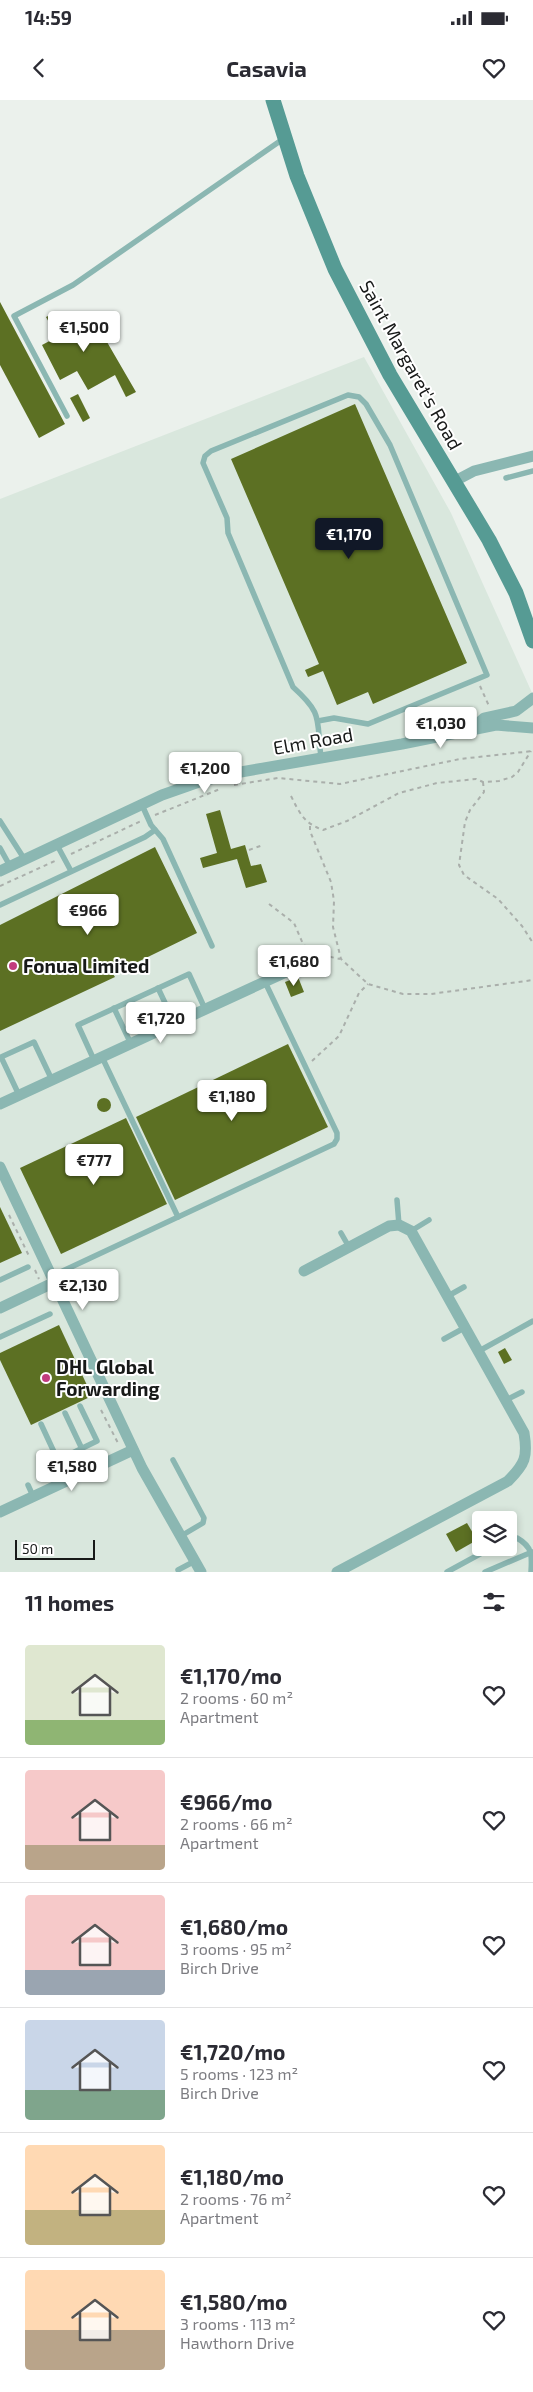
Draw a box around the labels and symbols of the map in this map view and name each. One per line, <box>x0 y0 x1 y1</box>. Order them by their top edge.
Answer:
street label: Saint Margaret's Road <box>355 276 468 454</box>
pin: €1,500 <box>43 310 125 353</box>
pin: €1,170 <box>308 518 390 560</box>
pin: €1,030 <box>400 706 482 749</box>
street label: Elm Road <box>271 722 355 759</box>
pin: €1,200 <box>164 752 246 794</box>
pin: €966 <box>58 894 118 936</box>
pin: €1,680 <box>253 944 335 987</box>
place label: Fonua Limited <box>23 954 149 977</box>
marker: Fonua Limited <box>7 960 19 972</box>
pin: €1,720 <box>120 1002 202 1044</box>
pin: €1,180 <box>191 1080 273 1122</box>
pin: €777 <box>64 1144 124 1186</box>
pin: €2,130 <box>42 1268 124 1311</box>
place label: DHL Global Forwarding <box>56 1355 160 1400</box>
marker: DHL Global Forwarding <box>40 1372 52 1384</box>
pin: €1,580 <box>31 1450 113 1492</box>
scale bar <box>15 1537 95 1560</box>

